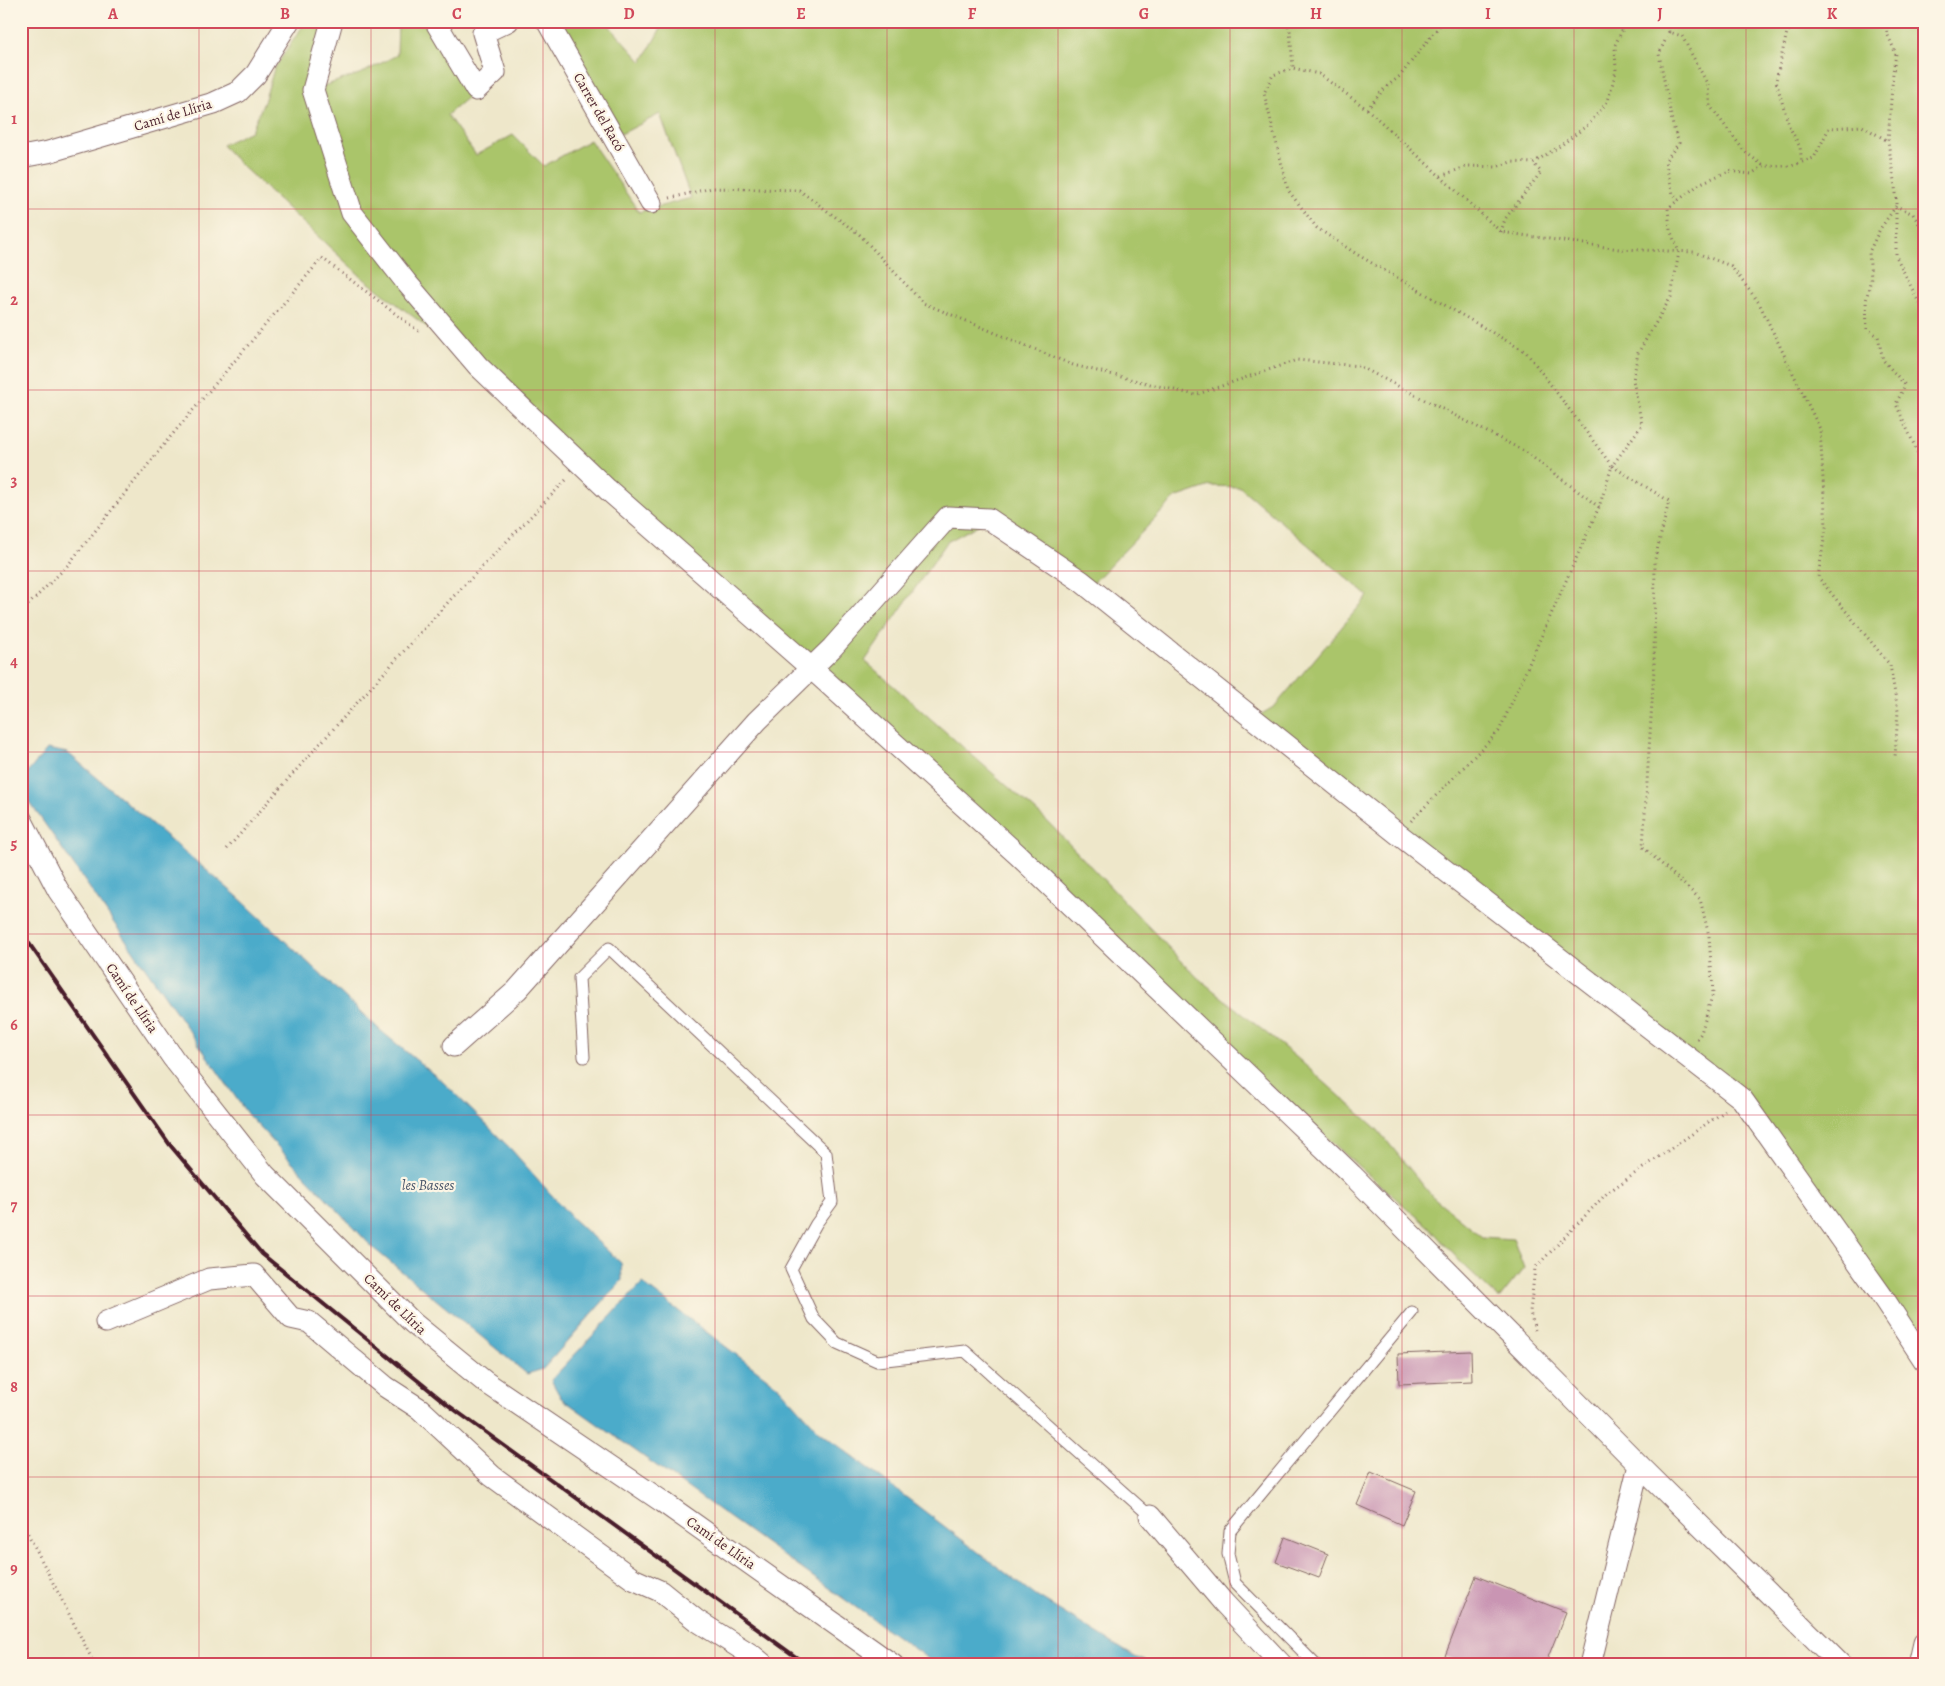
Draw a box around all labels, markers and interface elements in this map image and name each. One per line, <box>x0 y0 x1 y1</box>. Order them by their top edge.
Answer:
text: A <box>107 3 119 25</box>
text: B <box>280 3 290 25</box>
text: C <box>452 3 462 25</box>
text: D <box>623 3 635 25</box>
text: E <box>796 3 806 25</box>
text: F <box>968 3 977 25</box>
text: G <box>1139 3 1149 25</box>
text: H <box>1310 3 1322 25</box>
text: I <box>1485 3 1491 25</box>
text: J <box>1657 3 1663 25</box>
text: K <box>1827 3 1838 25</box>
street label: Carrer del Racó <box>569 69 629 155</box>
street label: Camí de Llíria <box>132 94 215 136</box>
text: 1 <box>11 108 17 130</box>
text: 2 <box>10 289 18 311</box>
text: 3 <box>11 470 18 492</box>
text: 4 <box>10 651 18 673</box>
text: 5 <box>11 833 18 855</box>
street label: Camí de Llíria <box>102 959 163 1037</box>
text: 6 <box>10 1014 18 1036</box>
water label: les Basses <box>402 1175 454 1195</box>
text: 7 <box>11 1195 18 1217</box>
street label: Camí de Llíria <box>359 1269 431 1339</box>
text: 8 <box>10 1376 18 1398</box>
street label: Camí de Llíria <box>683 1512 760 1574</box>
text: 9 <box>10 1558 18 1580</box>

